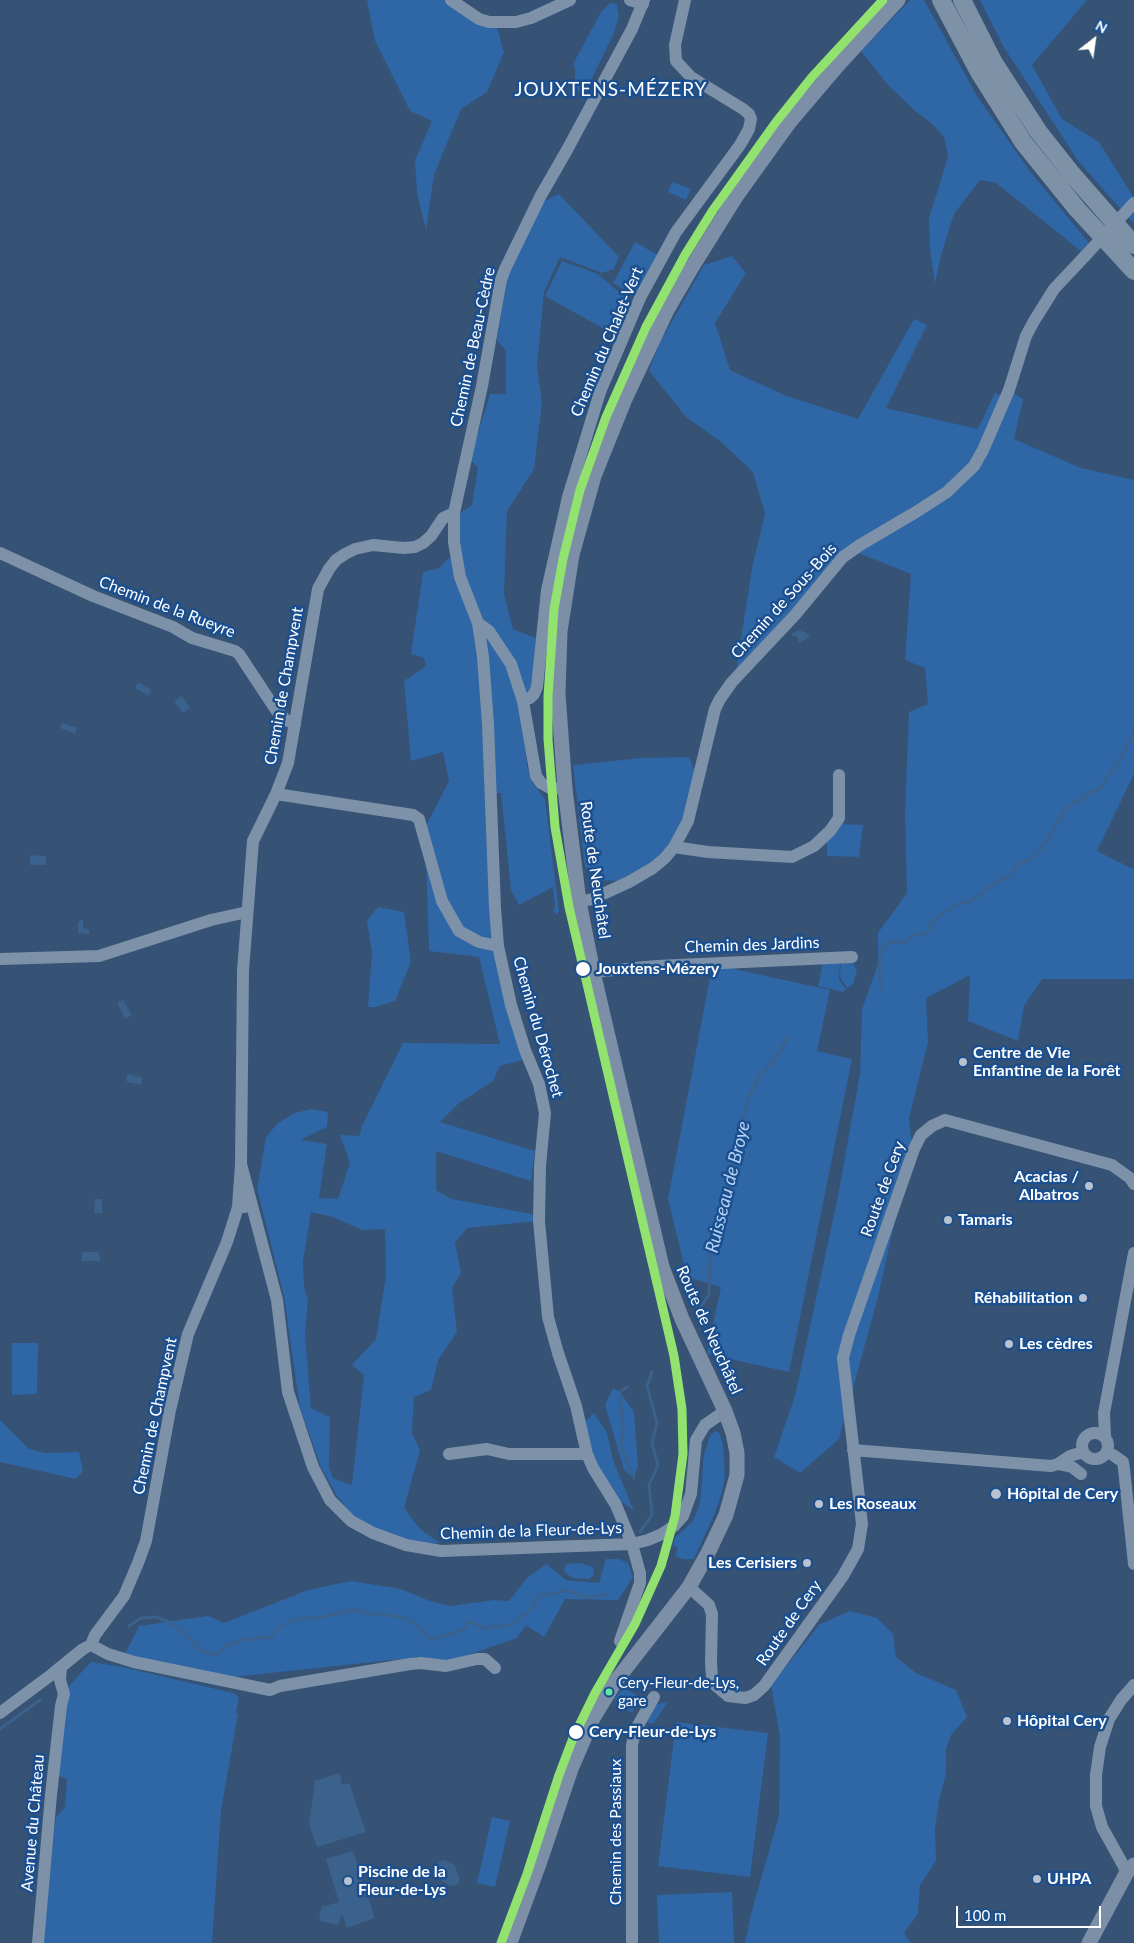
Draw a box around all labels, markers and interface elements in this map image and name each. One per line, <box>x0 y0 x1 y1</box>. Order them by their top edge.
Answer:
north arrow <box>1069 15 1119 65</box>
text: N <box>1093 17 1111 37</box>
district label: JOUXTENS-MÉZERY <box>513 79 709 101</box>
street label: Chemin du Chalet-Vert <box>567 264 647 420</box>
street label: Chemin de Beau-Cèdre <box>447 265 499 429</box>
street label: Chemin de Sous-Bois <box>727 539 841 663</box>
street label: Chemin de la Rueyre <box>96 572 238 642</box>
street label: Chemin de Champvent <box>261 605 307 767</box>
street label: Route de Neuchâtel <box>576 800 614 940</box>
street label: Chemin des Jardins <box>684 933 820 957</box>
street label: Chemin du Dérochet <box>509 954 567 1100</box>
place label: Jouxtens-Mézery <box>596 959 719 979</box>
marker: Jouxtens-Mézery <box>574 960 592 978</box>
place label: Centre de Vie Enfantine de la Forêt <box>973 1043 1121 1081</box>
marker: Centre de Vie Enfantine de la Forêt <box>957 1056 969 1068</box>
water label: Ruisseau de Broye <box>701 1119 755 1255</box>
street label: Route de Cery <box>857 1139 909 1239</box>
place label: Acacias / Albatros <box>1014 1167 1079 1205</box>
marker: Acacias / Albatros <box>1083 1180 1095 1192</box>
place label: Tamaris <box>958 1210 1013 1230</box>
marker: Tamaris <box>942 1214 954 1226</box>
street label: Route de Neuchâtel <box>672 1263 746 1397</box>
place label: Réhabilitation <box>974 1288 1073 1308</box>
marker: Réhabilitation <box>1077 1292 1089 1304</box>
place label: Les cèdres <box>1019 1334 1093 1354</box>
street label: Chemin de Champvent <box>129 1336 181 1496</box>
marker: Les cèdres <box>1003 1338 1015 1350</box>
place label: Hôpital de Cery <box>1007 1484 1118 1504</box>
marker: Hôpital de Cery <box>989 1487 1003 1501</box>
place label: Les Roseaux <box>829 1494 916 1514</box>
marker: Les Roseaux <box>813 1498 825 1510</box>
street label: Chemin de la Fleur-de-Lys <box>440 1518 622 1544</box>
place label: Les Cerisiers <box>708 1553 797 1573</box>
marker: Les Cerisiers <box>801 1557 813 1569</box>
street label: Route de Cery <box>752 1576 826 1670</box>
place label: Cery-Fleur-de-Lys, gare <box>618 1674 739 1709</box>
marker: Cery-Fleur-de-Lys, gare <box>604 1687 614 1697</box>
place label: Hôpital Cery <box>1017 1711 1107 1731</box>
marker: Hôpital Cery <box>1001 1715 1013 1727</box>
place label: Cery-Fleur-de-Lys <box>589 1722 716 1742</box>
marker: Cery-Fleur-de-Lys <box>567 1723 585 1741</box>
street label: Avenue du Château <box>17 1754 49 1892</box>
street label: Chemin des Passiaux <box>606 1759 626 1905</box>
place label: Piscine de la Fleur-de-Lys <box>358 1862 446 1900</box>
place label: UHPA <box>1047 1869 1091 1889</box>
marker: UHPA <box>1031 1873 1043 1885</box>
marker: Piscine de la Fleur-de-Lys <box>342 1875 354 1887</box>
scale bar <box>959 1896 1104 1928</box>
text: 100 m <box>964 1906 1006 1924</box>

